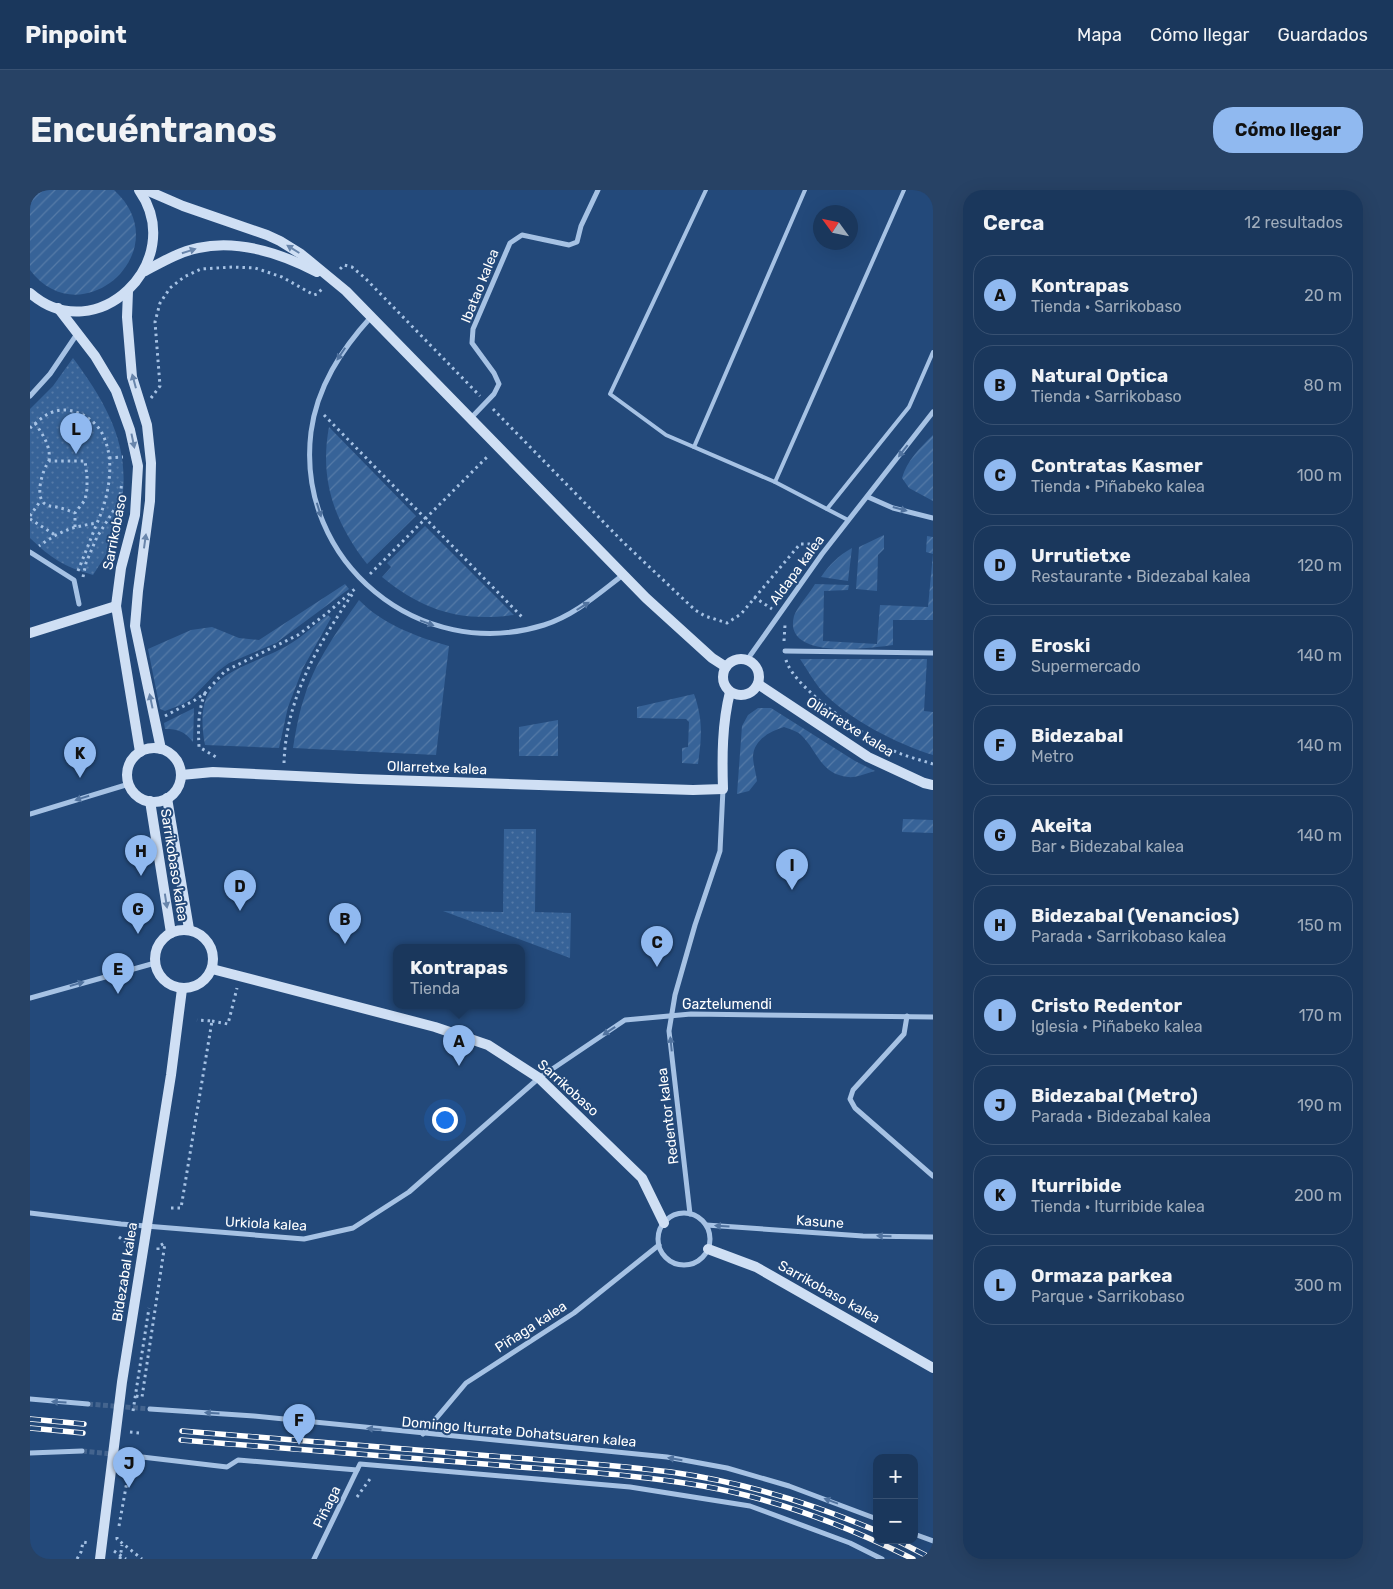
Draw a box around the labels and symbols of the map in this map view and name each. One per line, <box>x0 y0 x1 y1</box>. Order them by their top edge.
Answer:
north arrow <box>813 205 858 250</box>
one-way arrow <box>286 244 299 254</box>
one-way arrow <box>182 247 197 255</box>
street label: Ibatao kalea <box>457 247 503 325</box>
one-way arrow <box>336 348 346 361</box>
one-way arrow <box>130 373 138 388</box>
pin: L <box>60 413 92 454</box>
one-way arrow <box>129 433 137 448</box>
one-way arrow <box>898 444 909 457</box>
street label: Sarrikobaso <box>99 493 131 571</box>
one-way arrow <box>315 502 323 517</box>
one-way arrow <box>892 506 907 514</box>
one-way arrow <box>141 532 149 548</box>
street label: Aldapa kalea <box>766 532 828 608</box>
one-way arrow <box>577 601 590 610</box>
one-way arrow <box>420 620 435 627</box>
one-way arrow <box>147 693 155 709</box>
street label: Ollarretxe kalea <box>803 693 897 761</box>
pin: K <box>64 737 96 778</box>
street label: Ollarretxe kalea <box>387 758 487 778</box>
one-way arrow <box>75 795 90 803</box>
street label: Sarrikobaso kalea <box>157 807 191 923</box>
pin: H <box>125 835 157 876</box>
pin: I <box>776 849 808 890</box>
pin: D <box>224 870 256 911</box>
pin: G <box>122 893 154 934</box>
one-way arrow <box>162 893 170 909</box>
pin: B <box>329 903 361 944</box>
pin: C <box>641 926 673 967</box>
pin: E <box>102 953 134 994</box>
one-way arrow <box>69 980 84 988</box>
street label: Gaztelumendi <box>682 996 772 1013</box>
pin: A <box>443 1025 475 1066</box>
one-way arrow <box>602 1026 616 1036</box>
one-way arrow <box>667 1035 675 1051</box>
street label: Sarrikobaso <box>534 1056 602 1120</box>
street label: Redentor kalea <box>654 1067 682 1165</box>
your location <box>432 1107 458 1133</box>
street label: Kasune <box>795 1212 845 1232</box>
street label: Urkiola kalea <box>225 1213 307 1235</box>
street label: Bidezabal kalea <box>109 1221 141 1323</box>
one-way arrow <box>714 1222 730 1230</box>
one-way arrow <box>876 1232 892 1240</box>
street label: Sarrikobaso kalea <box>775 1257 883 1327</box>
street label: Piñaga kalea <box>492 1298 570 1356</box>
one-way arrow <box>51 1397 67 1405</box>
pin: F <box>283 1404 315 1445</box>
one-way arrow <box>204 1409 220 1417</box>
street label: Domingo Iturrate Dohatsuaren kalea <box>401 1413 637 1451</box>
one-way arrow <box>366 1425 382 1433</box>
pin: J <box>113 1447 145 1488</box>
one-way arrow <box>666 1454 682 1462</box>
street label: Piñaga <box>310 1483 344 1531</box>
one-way arrow <box>824 1497 839 1504</box>

